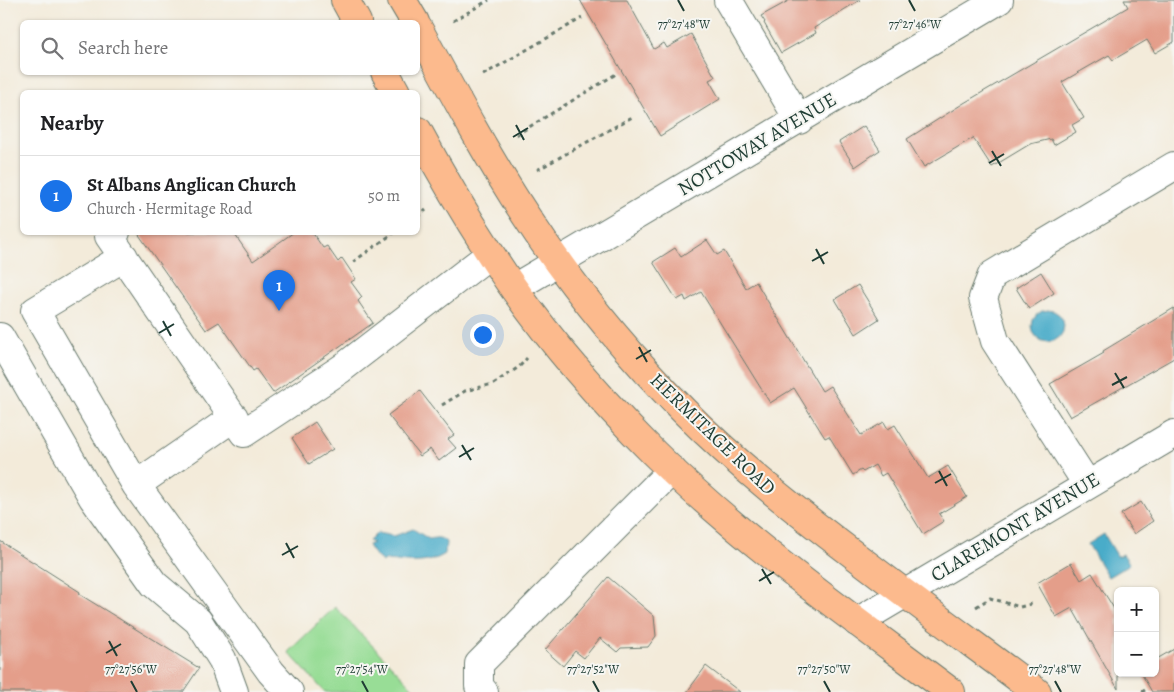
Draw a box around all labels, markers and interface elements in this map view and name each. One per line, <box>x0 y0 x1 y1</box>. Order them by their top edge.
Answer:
text: 77°27'48"W <box>658 16 711 32</box>
text: 77°27'46"W <box>889 16 942 32</box>
search box <box>20 20 420 75</box>
icon: search <box>38 34 66 62</box>
text: Search here <box>78 35 168 61</box>
street label: NOTTOWAY AVENUE <box>672 86 842 202</box>
text: Nearby <box>40 109 103 137</box>
text: St Albans Anglican Church <box>87 172 296 198</box>
text: 1 <box>53 185 59 207</box>
text: 50 m <box>368 185 400 207</box>
text: Church · Hermitage Road <box>87 198 252 220</box>
pin: 1 <box>263 270 295 311</box>
your location <box>470 322 496 348</box>
street label: HERMITAGE ROAD <box>644 367 782 501</box>
street label: CLAREMONT AVENUE <box>925 466 1105 588</box>
map controls <box>1114 587 1159 677</box>
button: + <box>1114 587 1159 632</box>
button: − <box>1114 632 1159 677</box>
text: 77°27'56"W <box>105 661 158 677</box>
text: 77°27'54"W <box>336 661 389 677</box>
text: 77°27'52"W <box>567 661 620 677</box>
text: 77°27'50"W <box>798 661 851 677</box>
text: 77°27'48"W <box>1029 661 1082 677</box>

